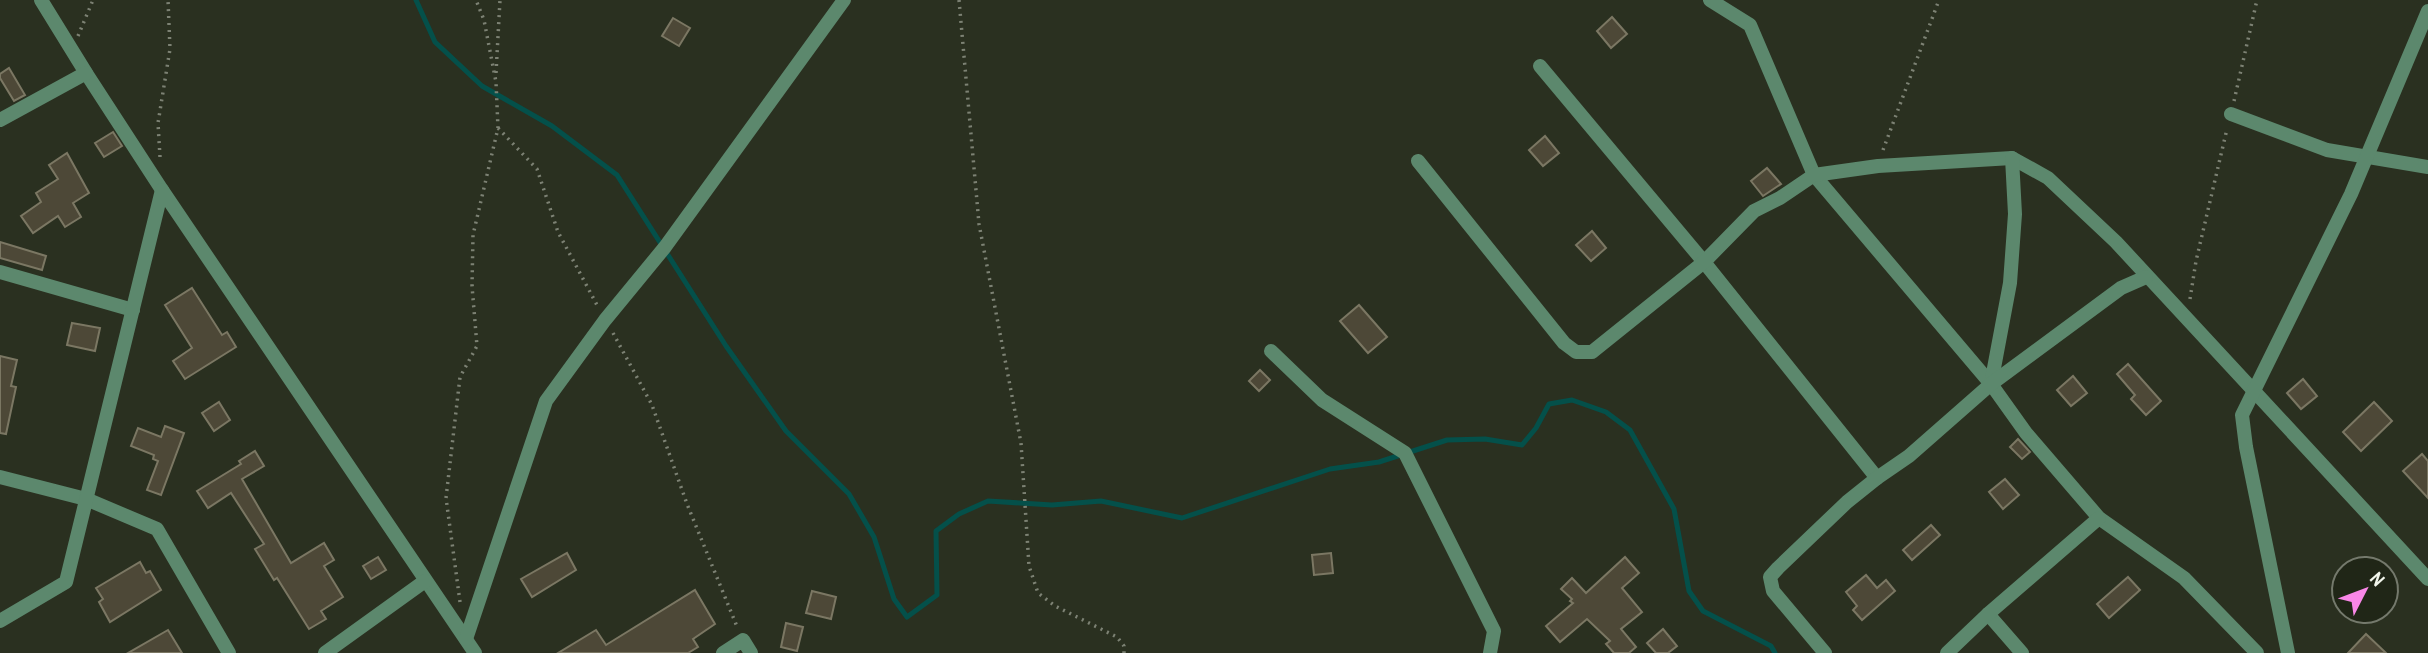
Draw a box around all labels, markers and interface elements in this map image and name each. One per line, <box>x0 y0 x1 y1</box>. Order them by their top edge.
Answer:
north arrow <box>2330 555 2400 625</box>
text: N <box>2364 566 2391 592</box>

